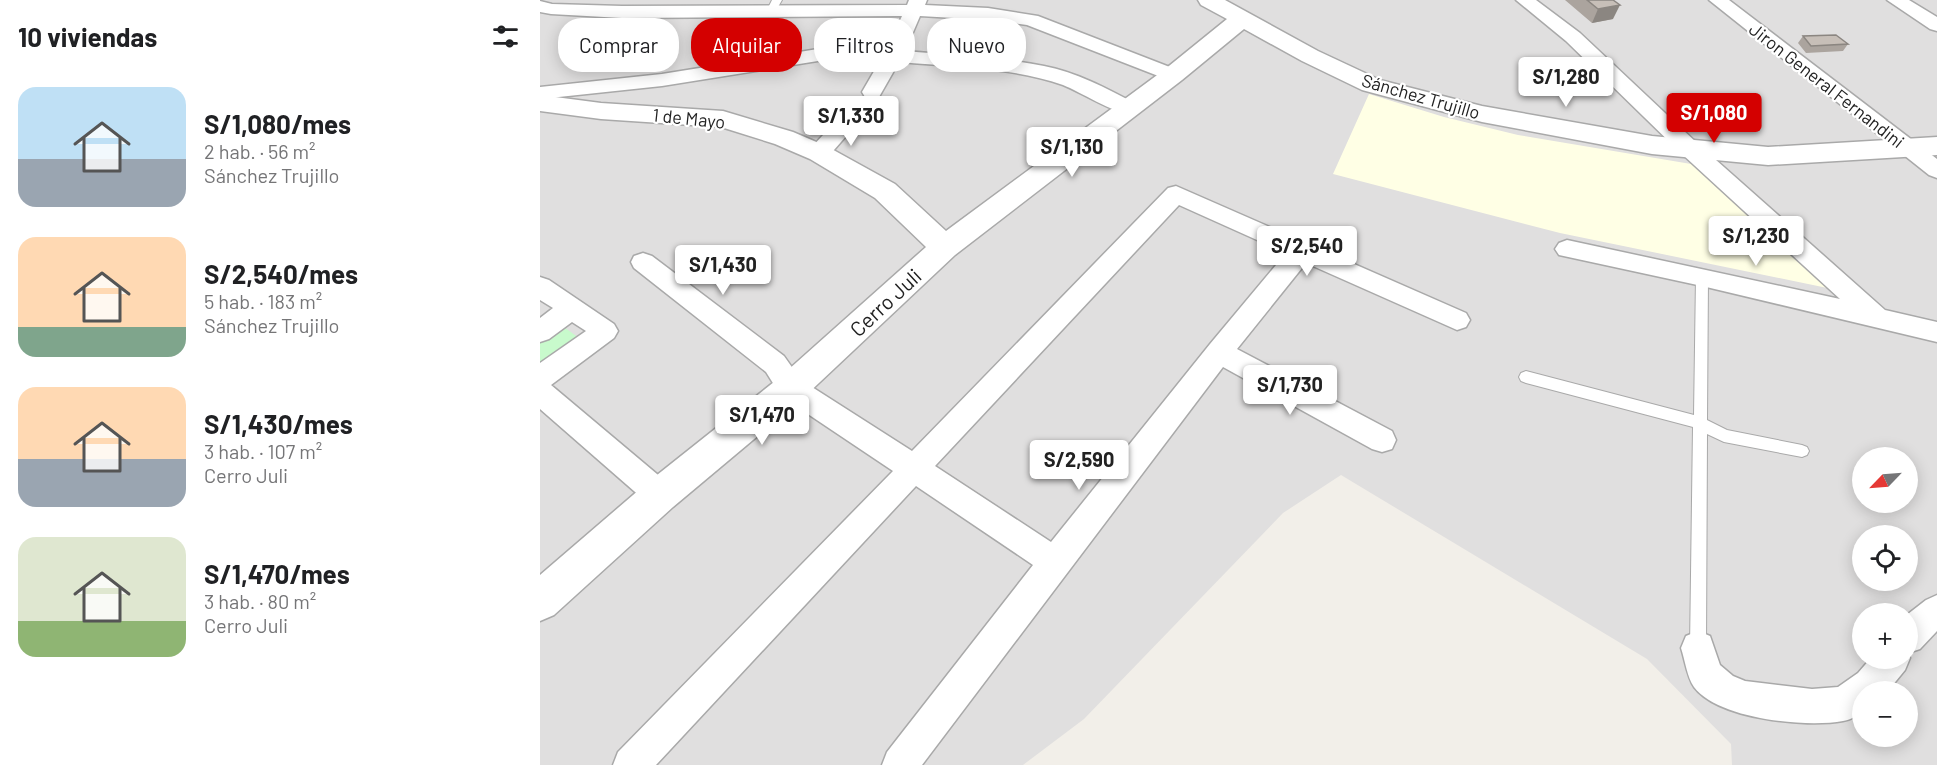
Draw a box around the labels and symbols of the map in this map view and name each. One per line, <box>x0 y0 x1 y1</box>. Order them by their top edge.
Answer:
street label: Jiron General Fernandini <box>1745 18 1909 152</box>
pin: S/1,280 <box>1511 57 1621 108</box>
street label: Sánchez Trujillo <box>1359 69 1483 123</box>
pin: S/1,080 <box>1659 93 1769 144</box>
pin: S/1,330 <box>796 96 906 147</box>
street label: 1 de Mayo <box>652 103 726 133</box>
pin: S/1,130 <box>1017 127 1127 178</box>
pin: S/1,230 <box>1701 216 1811 267</box>
pin: S/2,540 <box>1252 226 1362 277</box>
pin: S/1,430 <box>668 245 778 296</box>
street label: Cerro Juli <box>844 263 926 341</box>
pin: S/1,730 <box>1235 365 1345 416</box>
pin: S/1,470 <box>707 395 817 446</box>
pin: S/2,590 <box>1024 440 1134 491</box>
north arrow <box>1852 447 1918 513</box>

